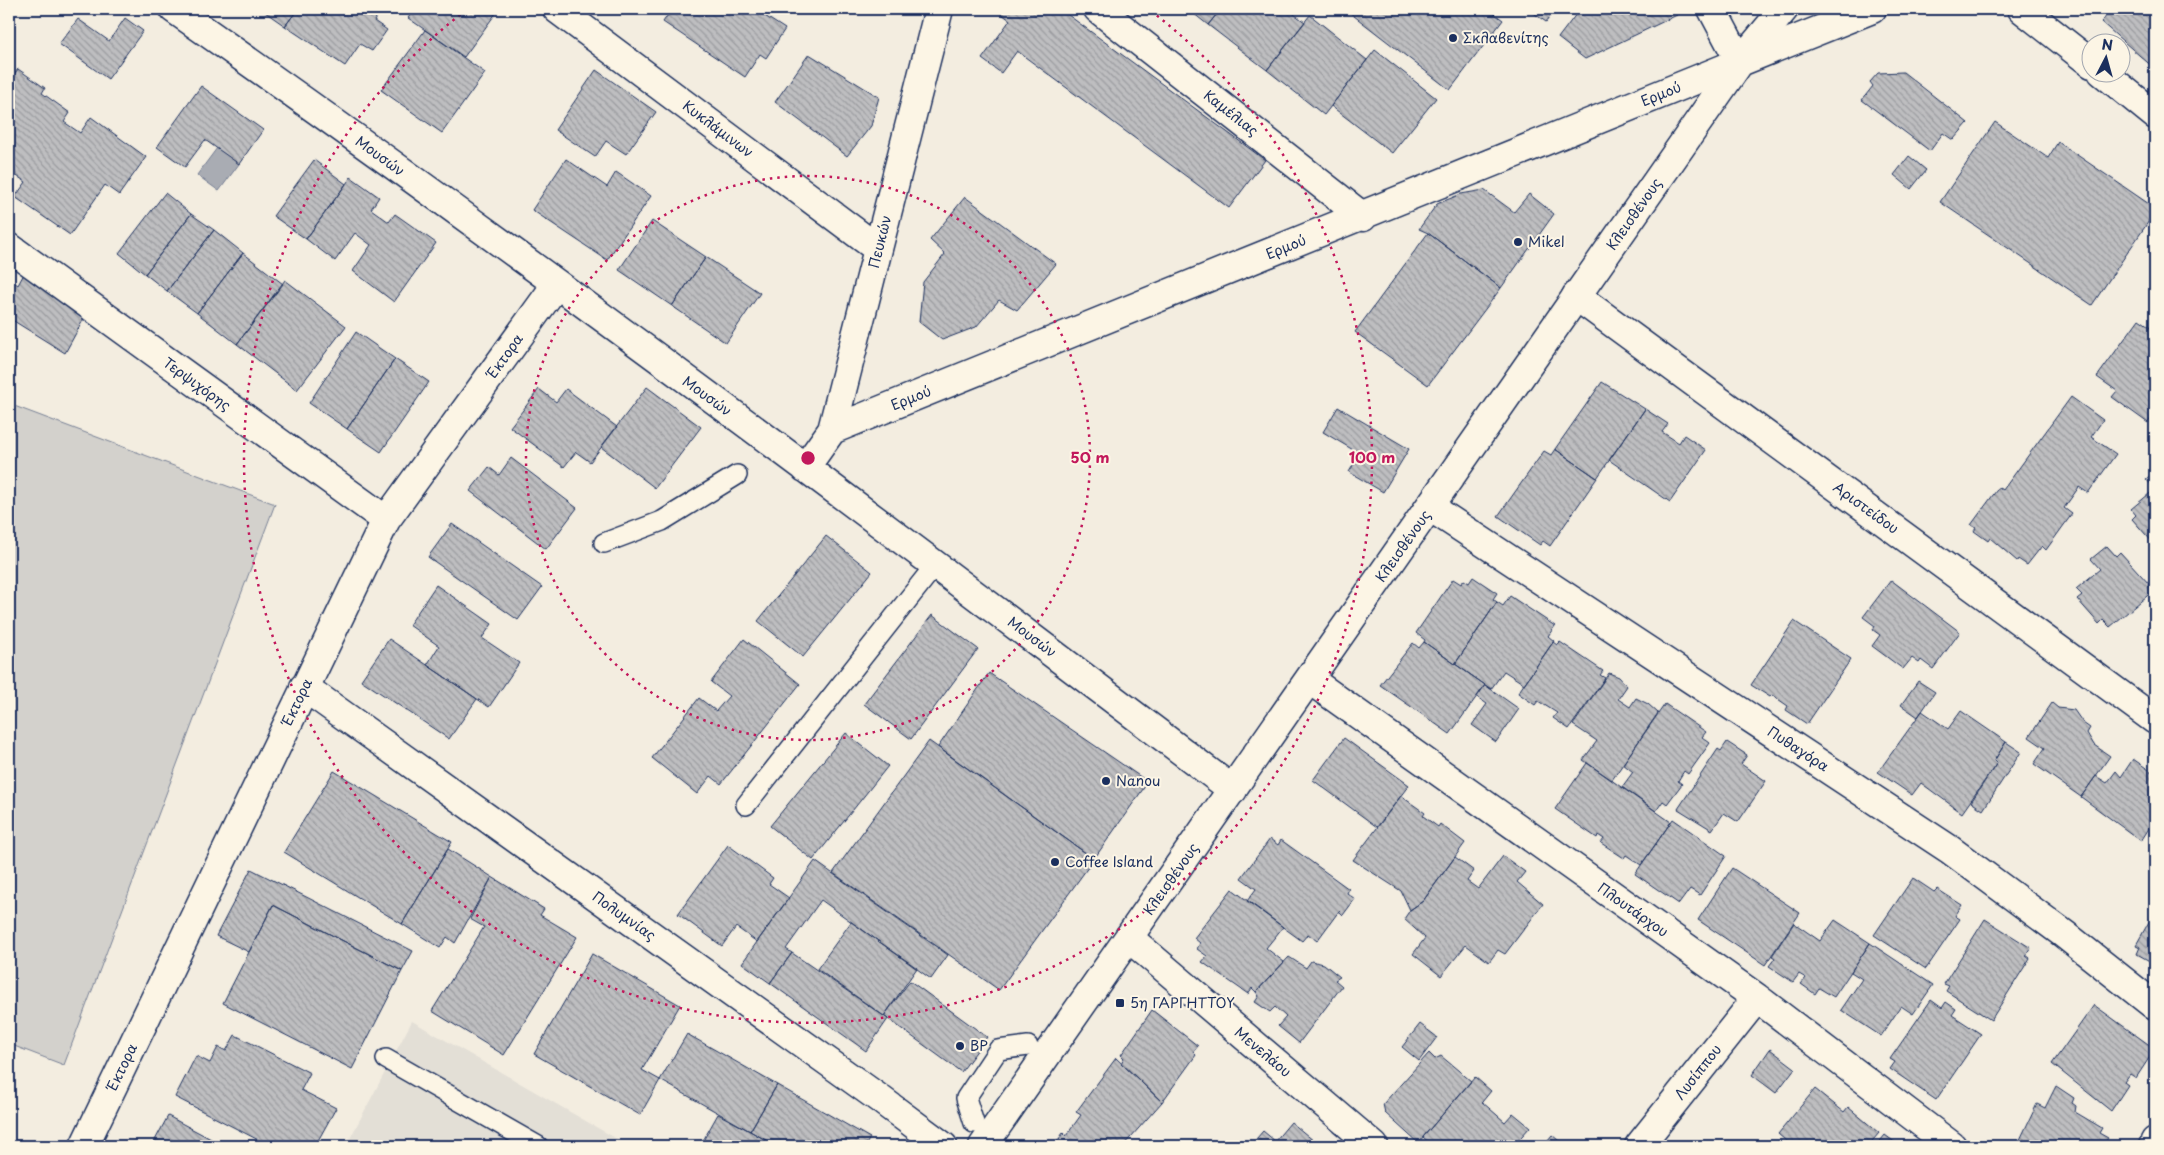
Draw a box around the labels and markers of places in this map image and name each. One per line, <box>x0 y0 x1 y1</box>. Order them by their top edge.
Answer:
place label: Σκλαβενίτης <box>1463 27 1549 48</box>
marker: Σκλαβενίτης <box>1447 32 1459 44</box>
place label: Mikel <box>1528 231 1565 252</box>
marker: Mikel <box>1512 236 1524 248</box>
centre of rings <box>799 449 817 467</box>
place label: Nanou <box>1116 770 1160 791</box>
marker: Nanou <box>1100 775 1112 787</box>
place label: Coffee Island <box>1065 851 1153 872</box>
marker: Coffee Island <box>1049 856 1061 868</box>
place label: 5η ΓΑΡΓΗΤΤΟΥ <box>1130 992 1235 1013</box>
marker: 5η ΓΑΡΓΗΤΤΟΥ <box>1114 997 1126 1009</box>
place label: BP <box>970 1035 988 1056</box>
marker: BP <box>954 1040 966 1052</box>

